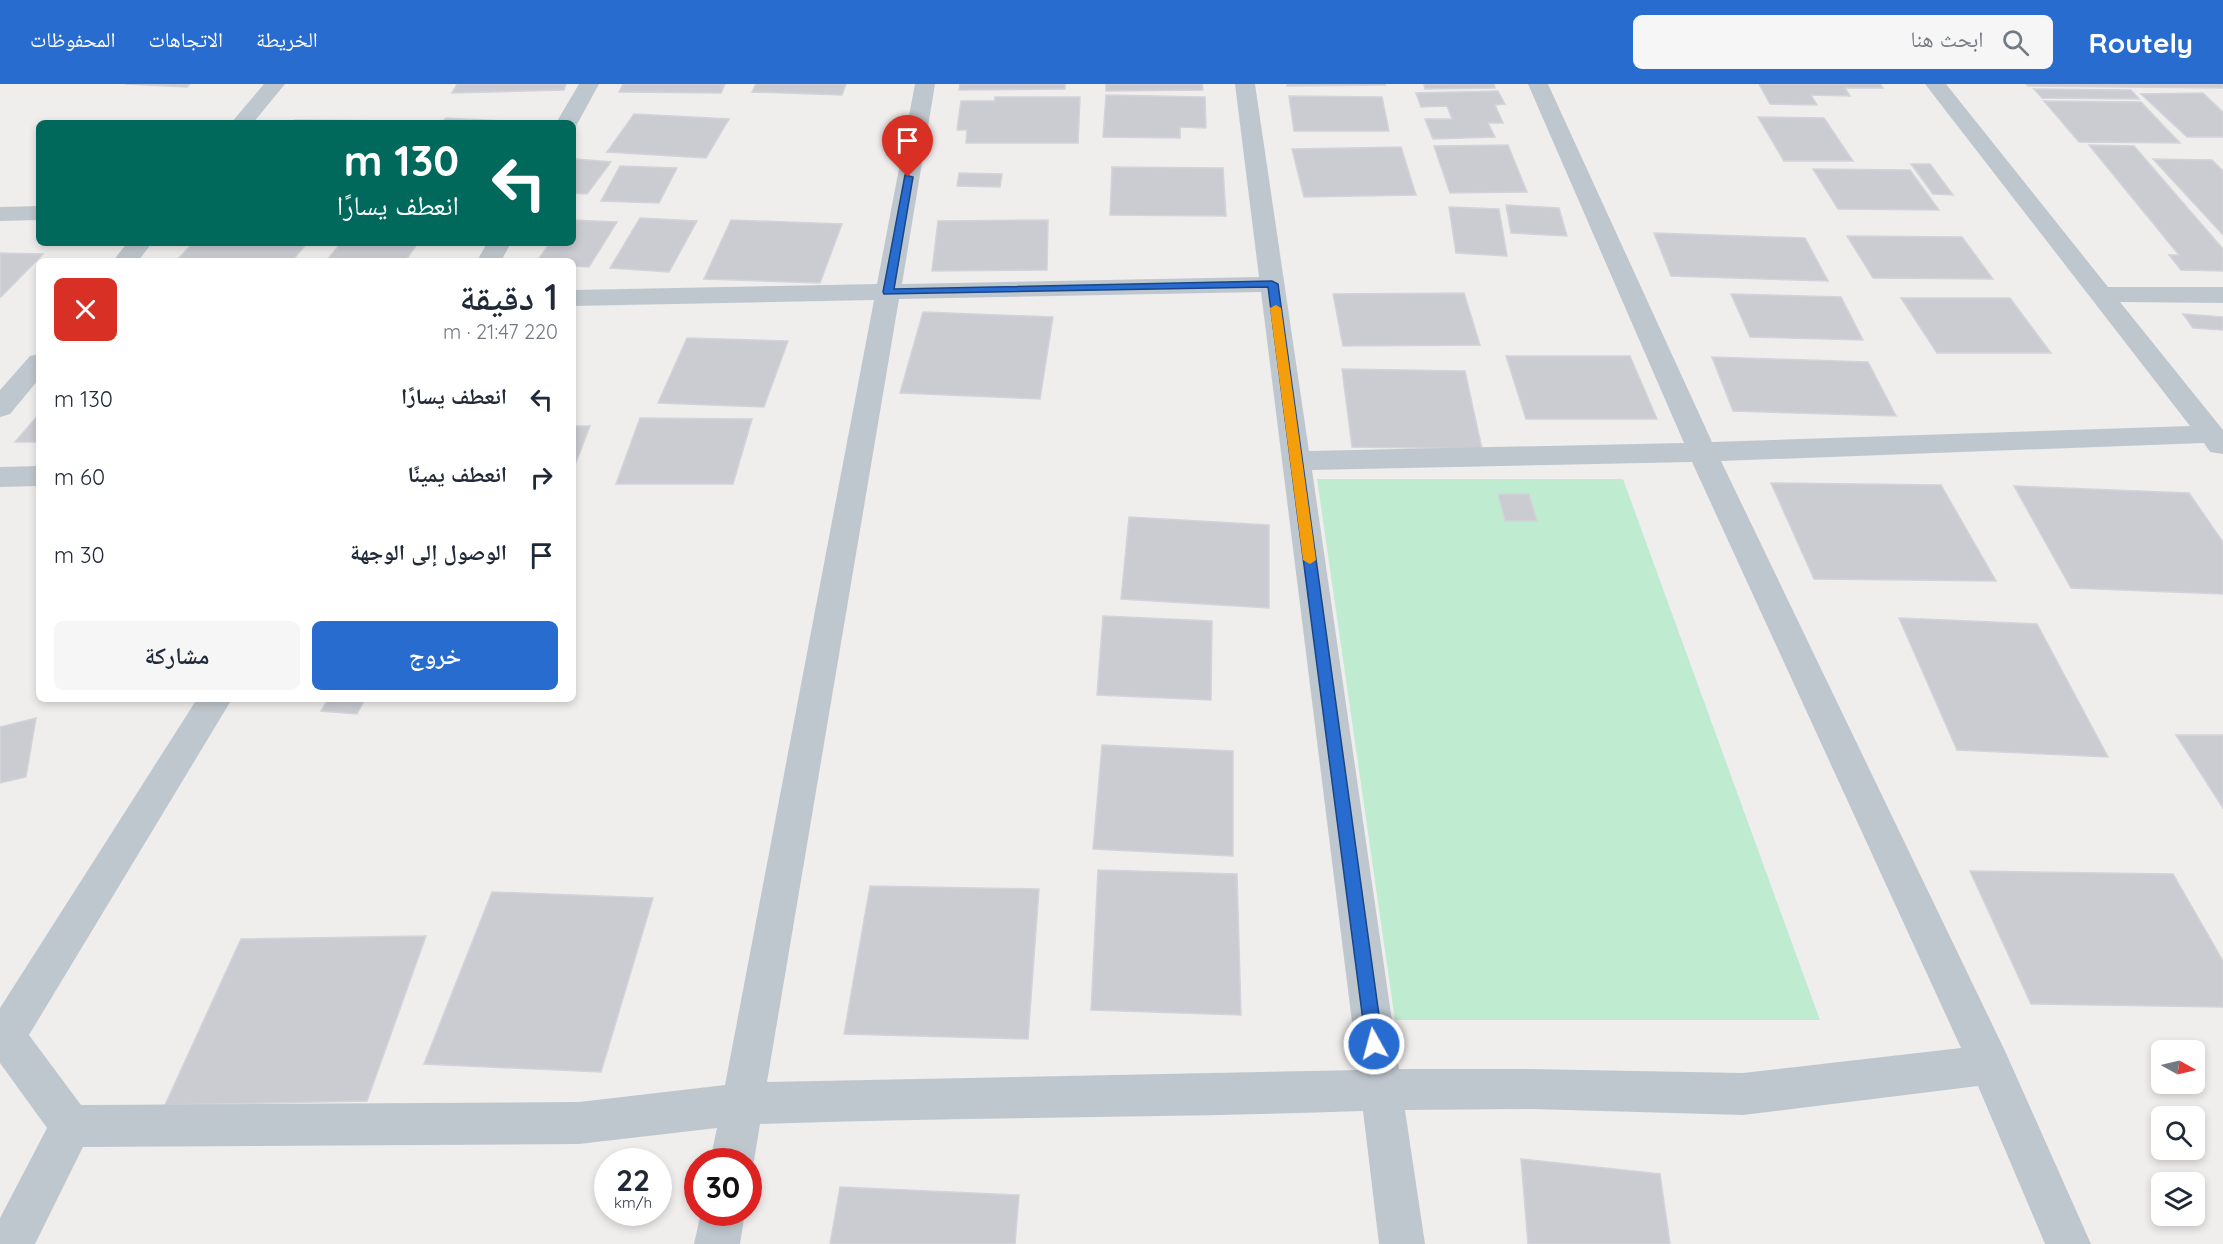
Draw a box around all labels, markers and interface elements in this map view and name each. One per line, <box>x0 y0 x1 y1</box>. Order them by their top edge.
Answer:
search box <box>1633 15 2053 69</box>
text: ابحث هنا <box>1910 25 1984 53</box>
text: Routely <box>2089 25 2193 60</box>
text: المحفوظات <box>30 26 115 52</box>
text: الاتجاهات <box>148 26 223 52</box>
text: الخريطة <box>256 26 318 52</box>
icon: search <box>1999 26 2032 59</box>
pin <box>882 115 933 177</box>
icon: arrive <box>891 124 924 157</box>
text: 130 m <box>344 134 459 187</box>
icon: left <box>480 144 558 222</box>
text: انعطف يسارًا <box>337 188 459 222</box>
text: 1 دقيقة <box>459 274 558 319</box>
button: close <box>54 278 117 341</box>
text: 220 m · 21:47 <box>443 319 558 344</box>
text: انعطف يسارًا <box>401 382 507 410</box>
icon: left <box>525 383 558 416</box>
text: 130 m <box>54 385 113 413</box>
text: انعطف يمينًا <box>408 460 507 488</box>
icon: right <box>525 461 558 494</box>
text: 60 m <box>54 463 105 491</box>
text: الوصول إلى الوجهة <box>350 538 507 566</box>
icon: arrive <box>525 539 558 572</box>
text: 30 m <box>54 541 105 569</box>
button: مشاركة <box>54 621 300 690</box>
button: خروج <box>312 621 558 690</box>
position arrow <box>1342 1012 1406 1076</box>
north arrow <box>2151 1040 2205 1094</box>
map controls <box>2151 1040 2205 1226</box>
button: search <box>2151 1106 2205 1160</box>
speed limit sign: 30 <box>684 1148 762 1226</box>
text: 22 <box>616 1161 650 1199</box>
button: layers <box>2151 1172 2205 1226</box>
text: km/h <box>614 1193 652 1212</box>

